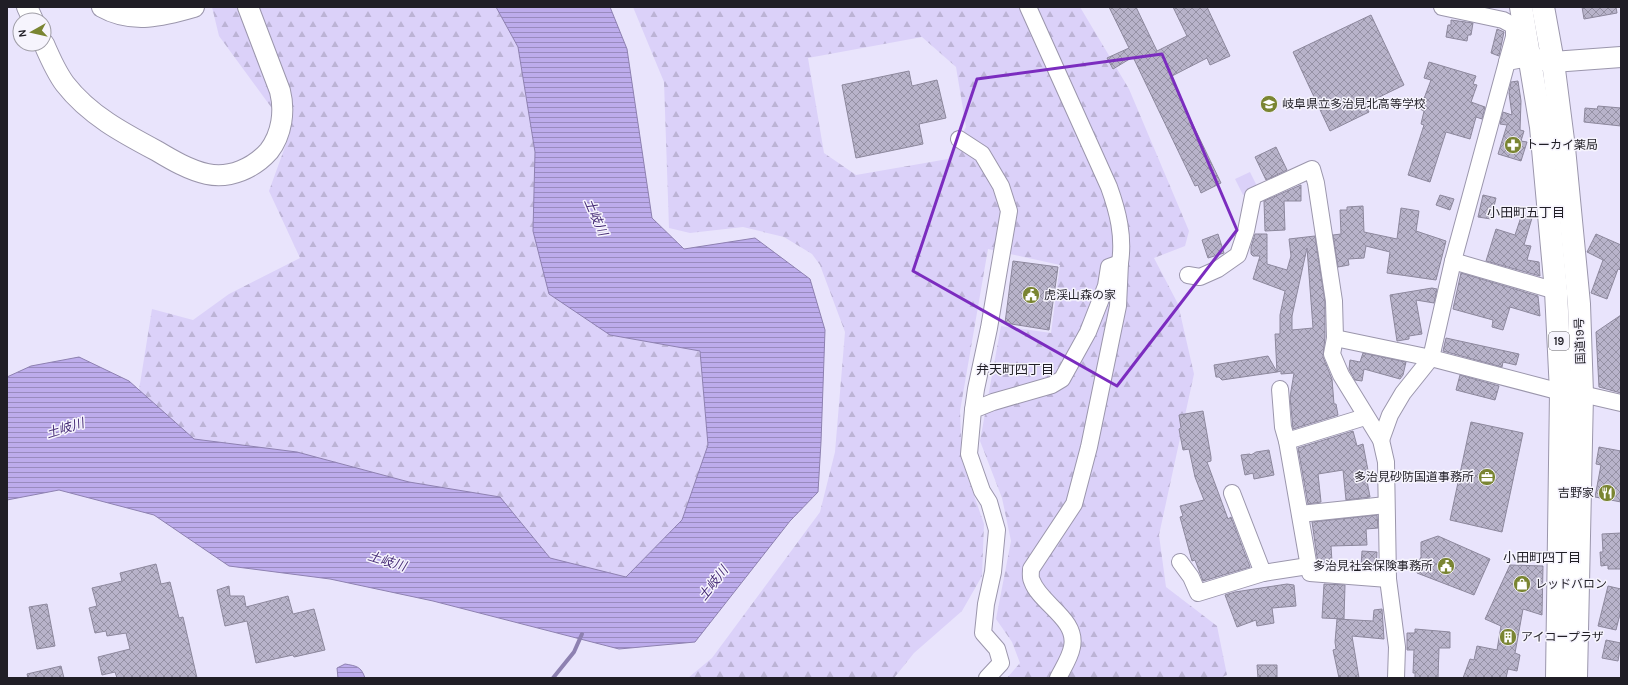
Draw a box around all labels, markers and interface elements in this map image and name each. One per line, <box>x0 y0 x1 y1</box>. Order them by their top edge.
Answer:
north arrow <box>12 12 52 52</box>
text: N <box>16 29 30 38</box>
school or university icon: 岐阜県立多治見北高等学校 <box>1259 94 1279 114</box>
place label: 岐阜県立多治見北高等学校 <box>1282 97 1426 111</box>
pharmacy icon: トーカイ薬局 <box>1503 135 1523 155</box>
place label: トーカイ薬局 <box>1526 138 1598 152</box>
water label: 土岐川 <box>581 196 611 240</box>
district label: 小田町五丁目 <box>1487 205 1565 220</box>
public building icon: 虎渓山森の家 <box>1021 285 1041 305</box>
place label: 虎渓山森の家 <box>1044 288 1116 302</box>
street label: 国道19号 <box>1572 317 1588 365</box>
road number: 19 <box>1549 332 1569 350</box>
district label: 弁天町四丁目 <box>976 362 1054 377</box>
water label: 土岐川 <box>44 415 88 441</box>
office icon: 多治見砂防国道事務所 <box>1477 467 1497 487</box>
place label: 多治見砂防国道事務所 <box>1354 470 1474 484</box>
restaurant icon: 吉野家 <box>1597 483 1617 503</box>
place label: 吉野家 <box>1558 486 1594 500</box>
water label: 土岐川 <box>366 548 410 574</box>
district label: 小田町四丁目 <box>1503 550 1581 565</box>
public building icon: 多治見社会保険事務所 <box>1436 556 1456 576</box>
place label: 多治見社会保険事務所 <box>1313 559 1433 573</box>
water label: 土岐川 <box>695 561 732 603</box>
shop icon: レッドバロン <box>1512 574 1532 594</box>
place label: レッドバロン <box>1535 577 1607 591</box>
building icon: アイコープラザ <box>1498 627 1518 647</box>
place label: アイコープラザ <box>1521 630 1604 644</box>

